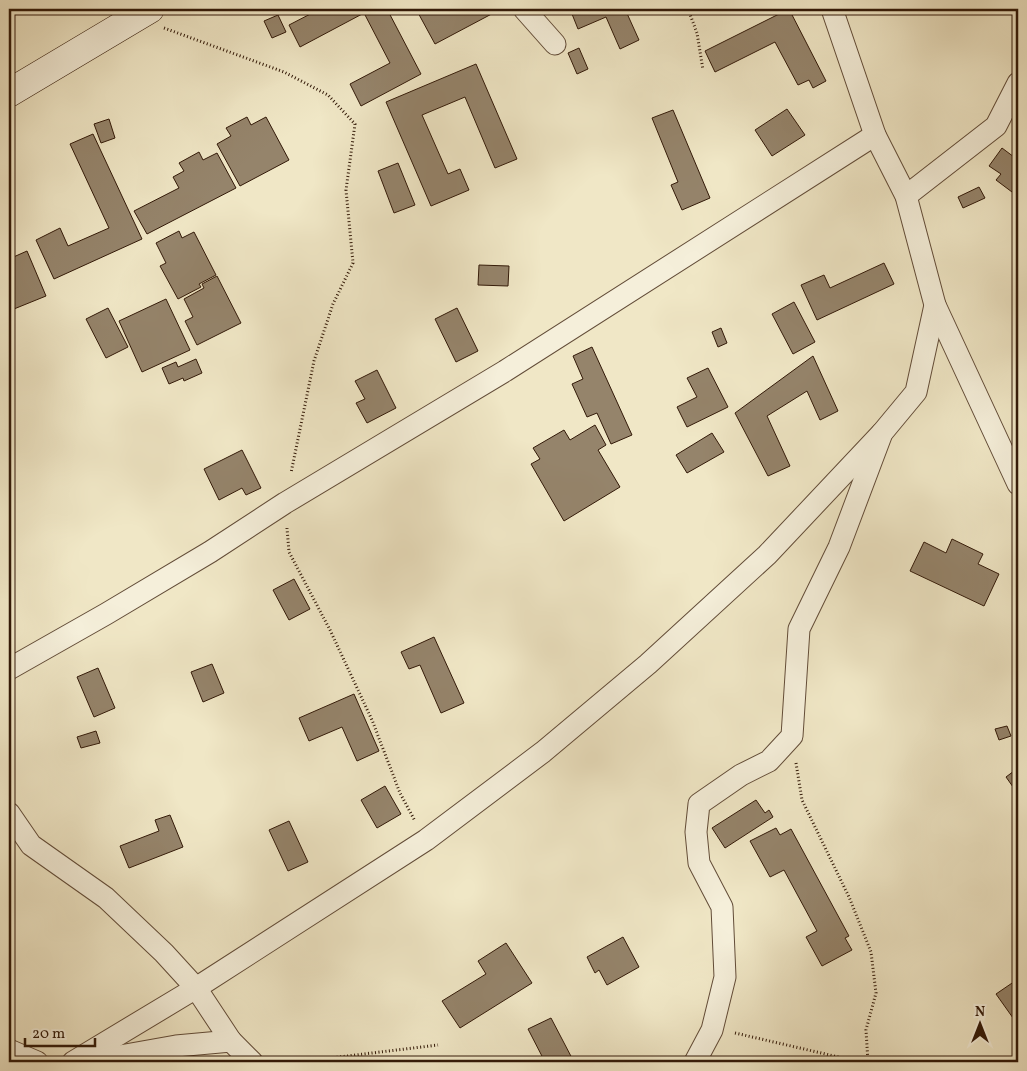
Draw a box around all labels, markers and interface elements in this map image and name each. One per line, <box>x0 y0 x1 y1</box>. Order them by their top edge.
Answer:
north arrow <box>954 998 1004 1048</box>
text: N <box>975 1003 985 1022</box>
scale bar <box>25 1016 95 1048</box>
text: 20 m <box>32 1024 65 1045</box>

